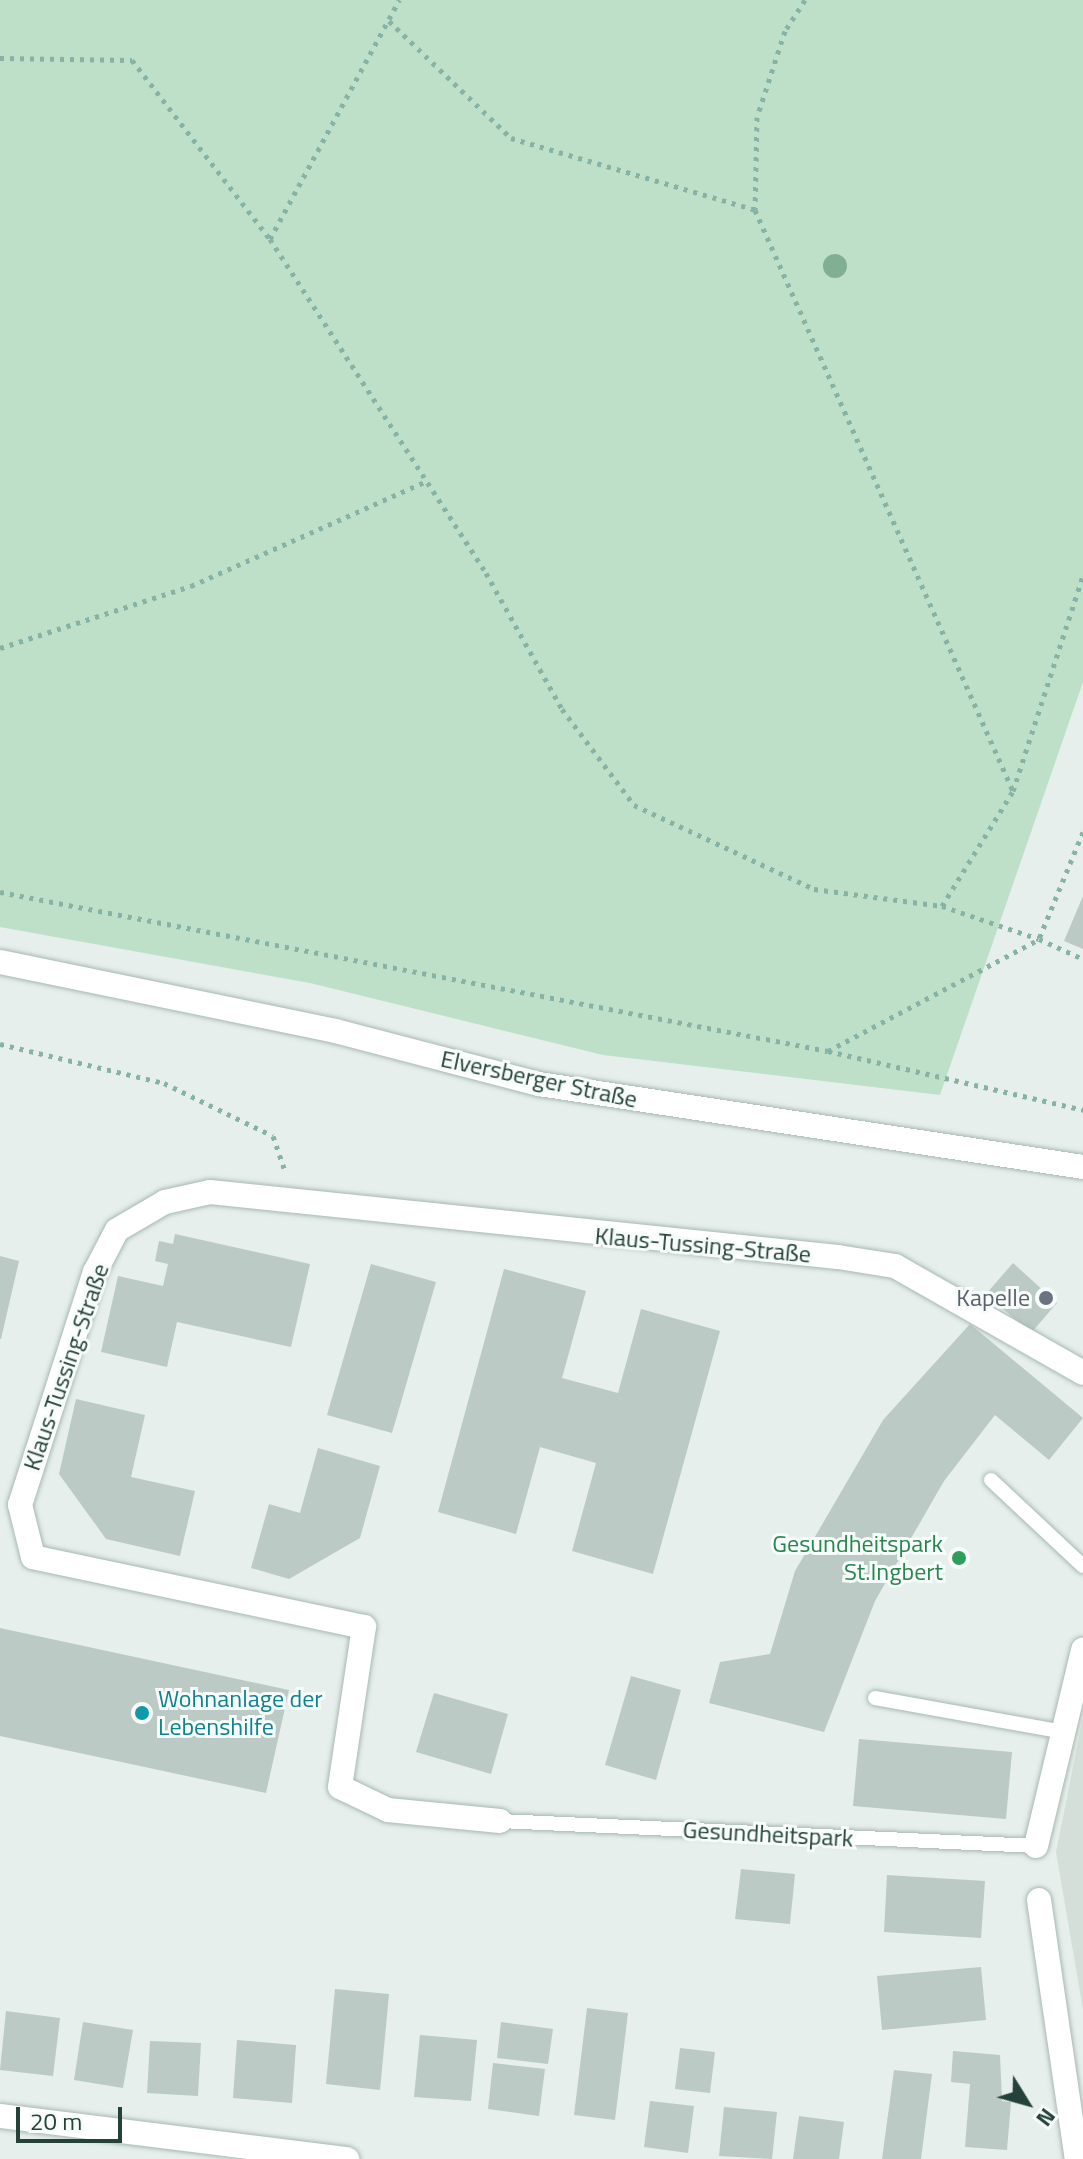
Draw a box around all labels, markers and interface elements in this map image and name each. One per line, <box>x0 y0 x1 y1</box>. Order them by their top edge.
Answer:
street label: Elversberger Straße <box>438 1044 640 1114</box>
street label: Klaus-Tussing-Straße <box>594 1221 812 1269</box>
street label: Klaus-Tussing-Straße <box>17 1260 115 1474</box>
place label: Kapelle <box>956 1284 1030 1312</box>
marker: Kapelle <box>1037 1289 1055 1307</box>
place label: Gesundheitspark St.Ingbert <box>772 1530 943 1586</box>
marker: Gesundheitspark St.Ingbert <box>950 1549 968 1567</box>
place label: Wohnanlage der Lebenshilfe <box>158 1685 323 1741</box>
marker: Wohnanlage der Lebenshilfe <box>133 1704 151 1722</box>
street label: Gesundheitspark <box>682 1815 854 1853</box>
north arrow <box>987 2063 1067 2143</box>
scale bar <box>20 2091 126 2141</box>
text: N <box>1028 2101 1064 2134</box>
text: 20 m <box>30 2103 82 2139</box>

